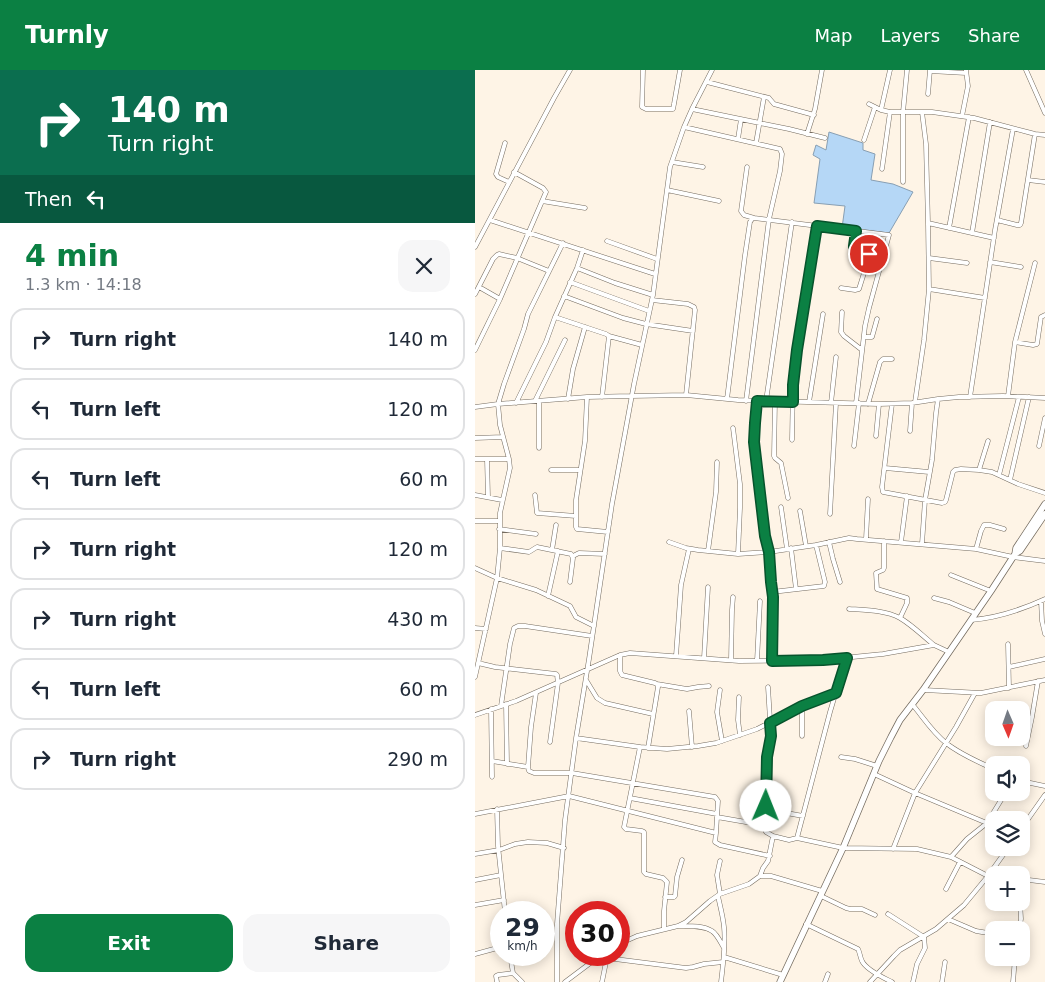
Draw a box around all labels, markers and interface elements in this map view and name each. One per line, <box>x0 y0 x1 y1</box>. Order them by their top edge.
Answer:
text: Turnly <box>25 21 109 49</box>
text: Map <box>814 25 852 46</box>
text: Layers <box>880 25 940 46</box>
text: Share <box>968 25 1020 46</box>
icon: right <box>25 90 90 155</box>
text: 140 m <box>108 90 230 130</box>
text: Turn right <box>108 131 213 156</box>
icon: left <box>82 185 110 213</box>
text: Then <box>25 188 72 210</box>
pin <box>848 233 890 275</box>
text: 4 min <box>25 238 119 273</box>
button: close <box>398 240 450 292</box>
icon: arrive <box>855 240 883 268</box>
text: 1.3 km · 14:18 <box>25 275 142 294</box>
icon: right <box>27 325 55 353</box>
text: Turn right <box>70 328 176 350</box>
text: 140 m <box>387 328 448 350</box>
icon: left <box>27 395 55 423</box>
text: Turn left <box>70 398 161 420</box>
text: 120 m <box>387 398 448 420</box>
icon: left <box>27 465 55 493</box>
text: Turn left <box>70 468 161 490</box>
text: 60 m <box>399 468 448 490</box>
icon: right <box>27 535 55 563</box>
text: Turn right <box>70 538 176 560</box>
text: 120 m <box>387 538 448 560</box>
icon: right <box>27 605 55 633</box>
text: Turn right <box>70 608 176 630</box>
text: 430 m <box>387 608 448 630</box>
icon: left <box>27 675 55 703</box>
text: Turn left <box>70 678 161 700</box>
text: 60 m <box>399 678 448 700</box>
north arrow <box>985 701 1030 746</box>
map controls <box>985 701 1030 966</box>
icon: right <box>27 745 55 773</box>
text: Turn right <box>70 748 176 770</box>
text: 290 m <box>387 748 448 770</box>
button: sound <box>985 756 1030 801</box>
position arrow <box>739 779 791 831</box>
button: layers <box>985 811 1030 856</box>
button: + <box>985 866 1030 911</box>
speed limit sign: 30 <box>565 901 630 966</box>
text: 29 <box>505 913 540 942</box>
button: Exit <box>25 914 233 972</box>
button: Share <box>243 914 450 972</box>
button: − <box>985 921 1030 966</box>
text: km/h <box>507 939 538 953</box>

